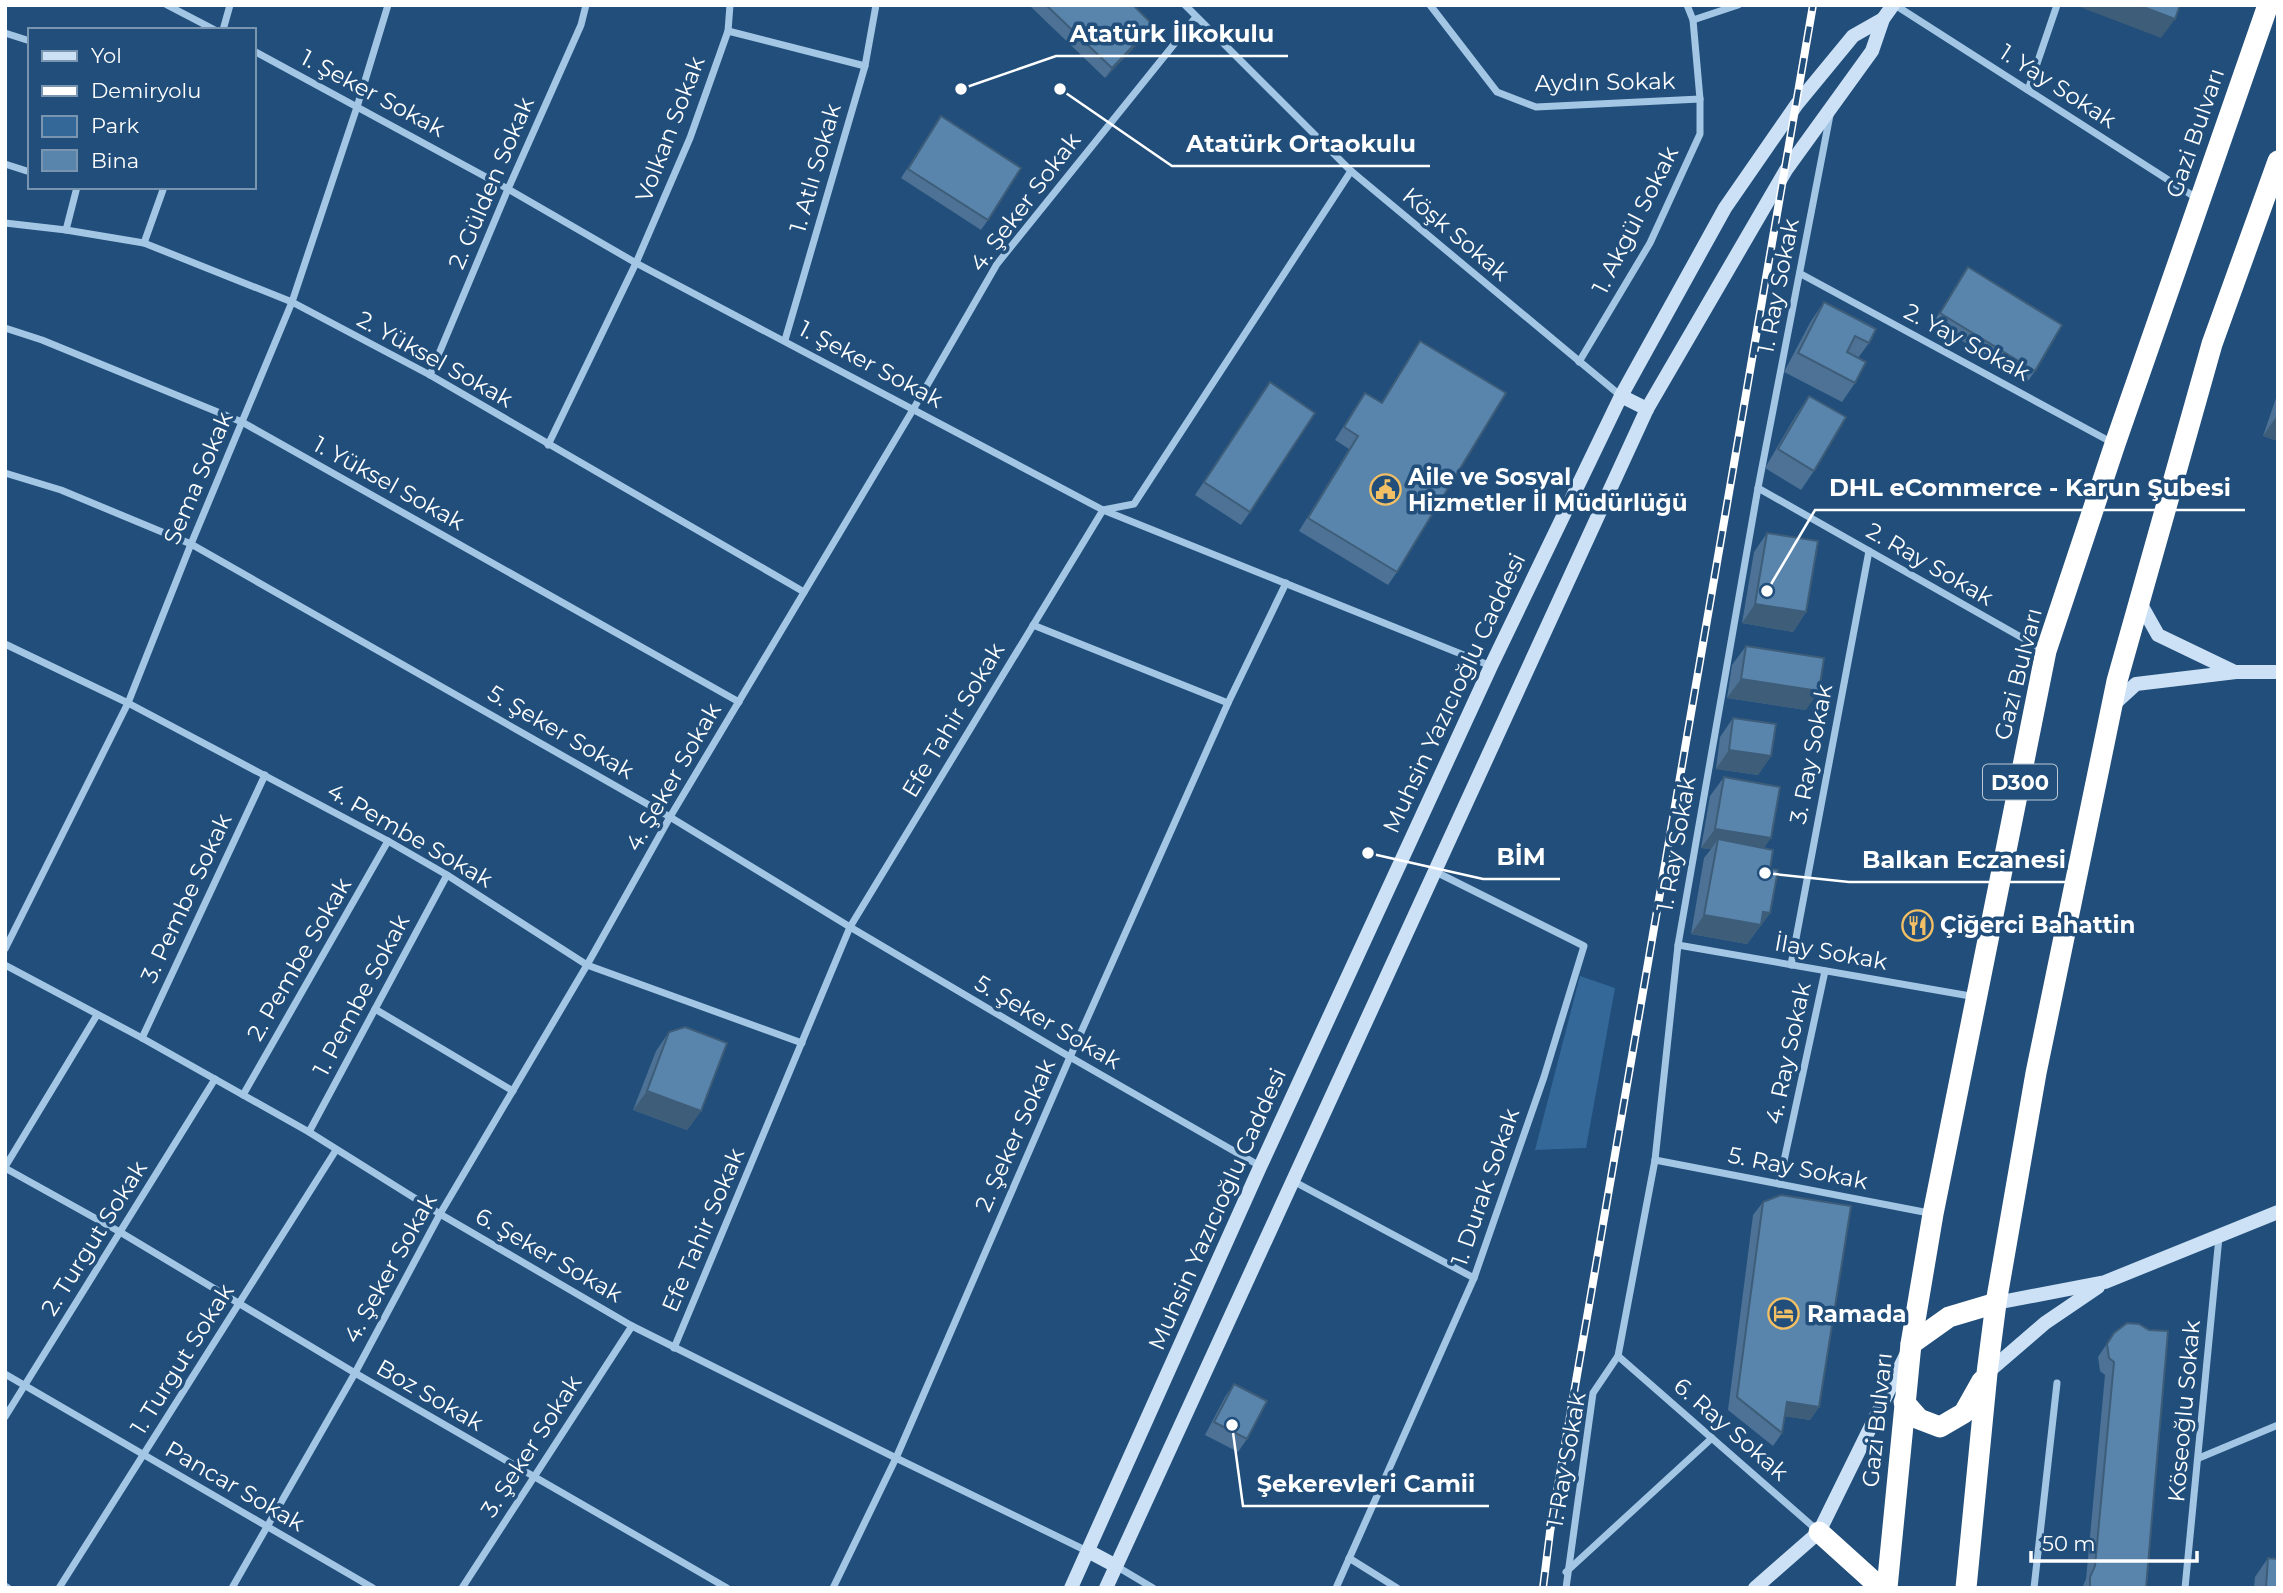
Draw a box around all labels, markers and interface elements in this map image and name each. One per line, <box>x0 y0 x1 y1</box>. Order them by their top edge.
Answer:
callout: Atatürk İlkokulu <box>1056 11 1288 56</box>
text: Atatürk İlkokulu <box>1069 19 1274 48</box>
legend <box>28 28 256 189</box>
street label: 1. Yay Sokak <box>1994 38 2122 134</box>
text: Yol <box>91 43 122 68</box>
street label: 1. Şeker Sokak <box>296 43 450 143</box>
street label: Volkan Sokak <box>629 52 711 206</box>
street label: Gazi Bulvarı <box>2160 65 2230 201</box>
street label: Aydın Sokak <box>1534 67 1676 97</box>
text: Demiryolu <box>91 78 201 103</box>
street label: 2. Gülden Sokak <box>442 93 540 273</box>
street label: 1. Atlı Sokak <box>783 100 847 236</box>
text: Park <box>91 113 139 138</box>
callout: Atatürk Ortaokulu <box>1172 121 1430 166</box>
street label: 4. Şeker Sokak <box>964 127 1086 277</box>
text: Atatürk Ortaokulu <box>1185 129 1416 158</box>
street label: 1. Akgül Sokak <box>1586 141 1684 298</box>
text: Bina <box>91 148 139 173</box>
street label: Köşk Sokak <box>1397 181 1515 287</box>
street label: 1. Ray Sokak <box>1751 216 1805 356</box>
street label: 2. Yay Sokak <box>1899 297 2035 387</box>
street label: 2. Yüksel Sokak <box>352 305 518 413</box>
street label: 1. Şeker Sokak <box>794 314 948 414</box>
street label: Sema Sokak <box>157 407 239 549</box>
street label: 1. Yüksel Sokak <box>308 430 470 536</box>
place label: Aile ve Sosyal Hizmetler İl Müdürlüğü <box>1407 463 1688 517</box>
callout: DHL eCommerce - Karun Şubesi <box>1815 465 2245 510</box>
public building icon: Aile ve Sosyal Hizmetler İl Müdürlüğü <box>1368 473 1402 507</box>
text: DHL eCommerce - Karun Şubesi <box>1829 473 2231 502</box>
street label: 2. Ray Sokak <box>1862 516 1999 612</box>
street label: Muhsin Yazıcıoğlu Caddesi <box>1377 549 1531 837</box>
street label: Gazi Bulvarı <box>1988 605 2048 743</box>
street label: Efe Tahir Sokak <box>896 637 1010 802</box>
street label: 5. Şeker Sokak <box>483 679 639 785</box>
street label: 3. Ray Sokak <box>1784 682 1838 826</box>
street label: 4. Şeker Sokak <box>619 698 727 856</box>
road number: D300 <box>1983 764 2057 800</box>
street label: 1. Ray Sokak <box>1650 774 1702 914</box>
street label: 4. Pembe Sokak <box>322 776 498 894</box>
street label: 3. Pembe Sokak <box>135 809 238 987</box>
callout: BİM <box>1483 834 1560 879</box>
callout: Balkan Eczanesi <box>1849 837 2080 882</box>
text: BİM <box>1496 842 1546 871</box>
text: Balkan Eczanesi <box>1862 845 2066 874</box>
street label: 2. Pembe Sokak <box>241 872 357 1046</box>
restaurant icon: Çiğerci Bahattin <box>1900 908 1934 942</box>
street label: 1. Pembe Sokak <box>307 909 415 1080</box>
place label: Çiğerci Bahattin <box>1940 911 2135 939</box>
street label: İlay Sokak <box>1772 928 1890 976</box>
street label: 5. Şeker Sokak <box>970 969 1126 1075</box>
street label: 4. Ray Sokak <box>1759 979 1817 1126</box>
street label: 2. Şeker Sokak <box>969 1054 1061 1216</box>
street label: Muhsin Yazıcıoğlu Caddesi <box>1142 1064 1292 1354</box>
street label: 1. Durak Sokak <box>1445 1104 1525 1269</box>
street label: 5. Ray Sokak <box>1726 1141 1870 1195</box>
street label: Efe Tahir Sokak <box>656 1144 750 1316</box>
street label: 2. Turgut Sokak <box>35 1155 153 1321</box>
street label: 4. Şeker Sokak <box>337 1188 443 1348</box>
street label: 6. Şeker Sokak <box>471 1202 628 1308</box>
street label: 1. Turgut Sokak <box>124 1278 240 1440</box>
hotel icon: Ramada <box>1767 1297 1801 1331</box>
place label: Ramada <box>1807 1300 1907 1328</box>
street label: Köseoğlu Sokak <box>2162 1319 2206 1503</box>
street label: Gazi Bulvarı <box>1856 1351 1898 1489</box>
street label: Boz Sokak <box>372 1353 489 1437</box>
street label: 3. Şeker Sokak <box>475 1370 587 1522</box>
street label: 6. Ray Sokak <box>1668 1372 1794 1487</box>
street label: 1. Ray Sokak <box>1540 1390 1592 1530</box>
street label: Pancar Sokak <box>160 1435 310 1537</box>
callout: Şekerevleri Camii <box>1243 1461 1489 1506</box>
text: Şekerevleri Camii <box>1257 1469 1475 1498</box>
scale bar <box>2031 1520 2197 1564</box>
text: 50 m <box>2042 1531 2096 1556</box>

